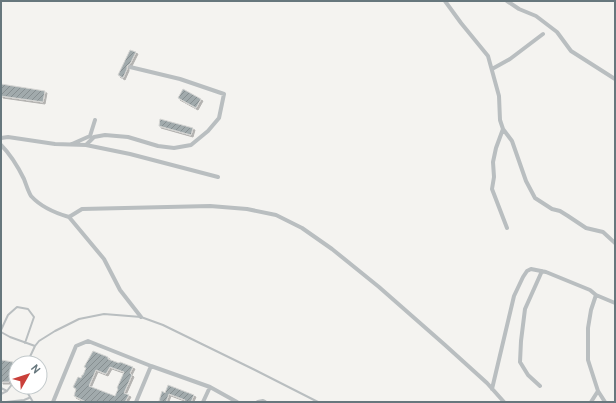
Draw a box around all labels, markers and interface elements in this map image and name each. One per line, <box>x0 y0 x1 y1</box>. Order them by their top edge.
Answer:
north arrow <box>8 355 48 395</box>
text: N <box>27 362 43 377</box>

